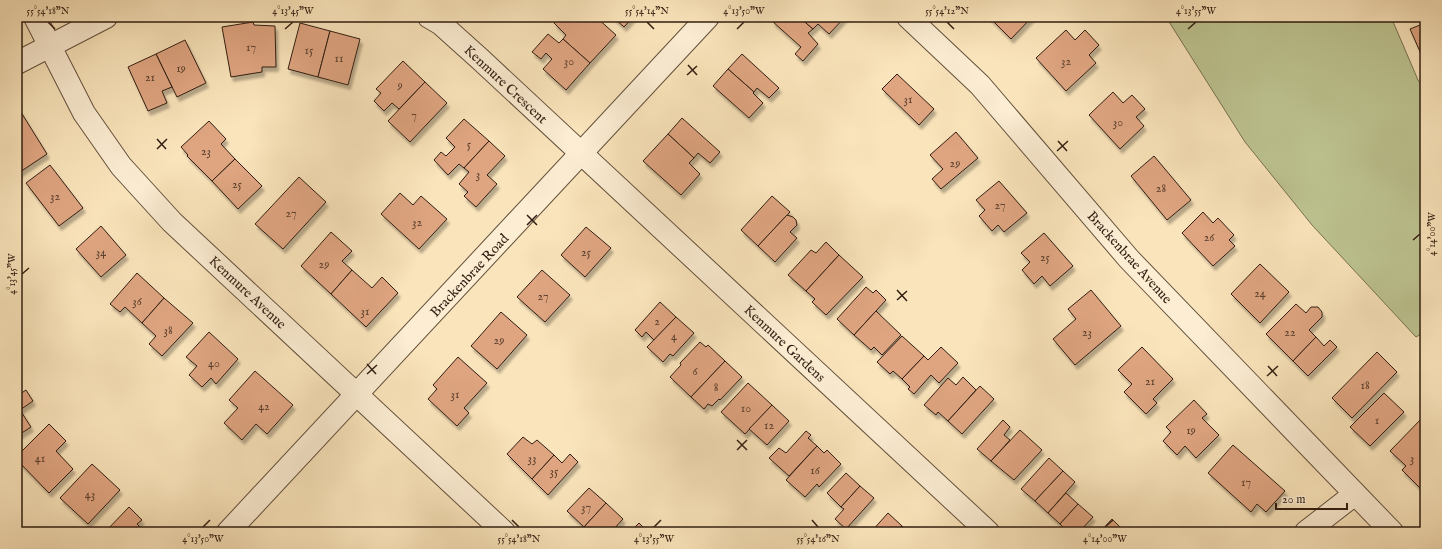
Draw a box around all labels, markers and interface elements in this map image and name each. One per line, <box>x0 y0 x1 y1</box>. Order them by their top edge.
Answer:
text: 55°54'18"N <box>27 5 70 18</box>
text: 4°13'45"W <box>272 5 314 18</box>
text: 55°54'14"N <box>625 5 669 18</box>
text: 4°13'50"W <box>723 5 765 18</box>
text: 55°54'12"N <box>925 5 969 18</box>
text: 4°13'55"W <box>1176 5 1216 18</box>
house number: 17 <box>246 40 256 55</box>
street label: Kenmure Crescent <box>460 41 551 128</box>
house number: 15 <box>305 43 314 58</box>
house number: 11 <box>335 51 343 66</box>
house number: 30 <box>564 54 574 69</box>
house number: 32 <box>1061 54 1071 69</box>
house number: 19 <box>176 61 186 76</box>
house number: 21 <box>145 70 155 85</box>
house number: 9 <box>396 78 403 93</box>
house number: 31 <box>904 92 912 107</box>
house number: 7 <box>411 108 417 123</box>
house number: 30 <box>1113 115 1123 130</box>
house number: 5 <box>467 137 472 152</box>
house number: 23 <box>201 144 211 159</box>
house number: 29 <box>950 156 960 171</box>
house number: 3 <box>476 167 480 182</box>
house number: 25 <box>232 177 243 192</box>
house number: 28 <box>1156 181 1166 196</box>
house number: 32 <box>50 189 60 204</box>
house number: 27 <box>994 198 1006 213</box>
house number: 27 <box>285 206 297 221</box>
street label: Brackenbrae Avenue <box>1083 208 1176 308</box>
text: 4°14'00"W <box>1426 212 1439 256</box>
house number: 32 <box>412 215 422 230</box>
street label: Brackenbrae Road <box>427 230 513 321</box>
house number: 26 <box>1204 230 1215 245</box>
house number: 34 <box>96 245 106 260</box>
house number: 25 <box>581 245 592 260</box>
house number: 25 <box>1040 250 1051 265</box>
street label: Kenmure Avenue <box>205 252 290 334</box>
text: 4°13'45"W <box>6 253 19 295</box>
house number: 29 <box>319 257 329 272</box>
house number: 24 <box>1254 286 1266 301</box>
house number: 27 <box>537 289 549 304</box>
house number: 36 <box>132 294 143 309</box>
street label: Kenmure Gardens <box>740 301 829 386</box>
house number: 31 <box>361 304 369 319</box>
house number: 2 <box>654 314 660 329</box>
house number: 38 <box>163 323 173 338</box>
house number: 23 <box>1082 325 1092 340</box>
house number: 22 <box>1284 325 1296 340</box>
house number: 4 <box>671 329 677 344</box>
house number: 29 <box>494 333 504 348</box>
house number: 40 <box>208 356 220 371</box>
house number: 6 <box>692 364 698 379</box>
house number: 21 <box>1145 374 1155 389</box>
house number: 18 <box>1360 378 1370 393</box>
house number: 8 <box>714 380 719 395</box>
house number: 31 <box>451 387 459 402</box>
house number: 42 <box>258 399 270 414</box>
house number: 10 <box>741 401 751 416</box>
house number: 1 <box>1375 413 1379 428</box>
house number: 12 <box>764 418 774 433</box>
house number: 19 <box>1186 423 1196 438</box>
house number: 41 <box>35 451 45 466</box>
house number: 33 <box>528 451 536 466</box>
house number: 3 <box>1410 451 1414 466</box>
house number: 16 <box>810 463 821 478</box>
house number: 35 <box>550 464 559 479</box>
house number: 17 <box>1241 475 1251 490</box>
scale bar <box>1276 485 1347 511</box>
house number: 43 <box>85 487 95 502</box>
text: 20 m <box>1282 492 1305 507</box>
house number: 37 <box>581 500 591 515</box>
text: 4°13'50"W <box>182 533 224 546</box>
text: 55°54'18"N <box>498 533 541 546</box>
text: 4°13'55"W <box>634 533 674 546</box>
text: 55°54'16"N <box>796 533 840 546</box>
text: 4°14'00"W <box>1083 533 1127 546</box>

